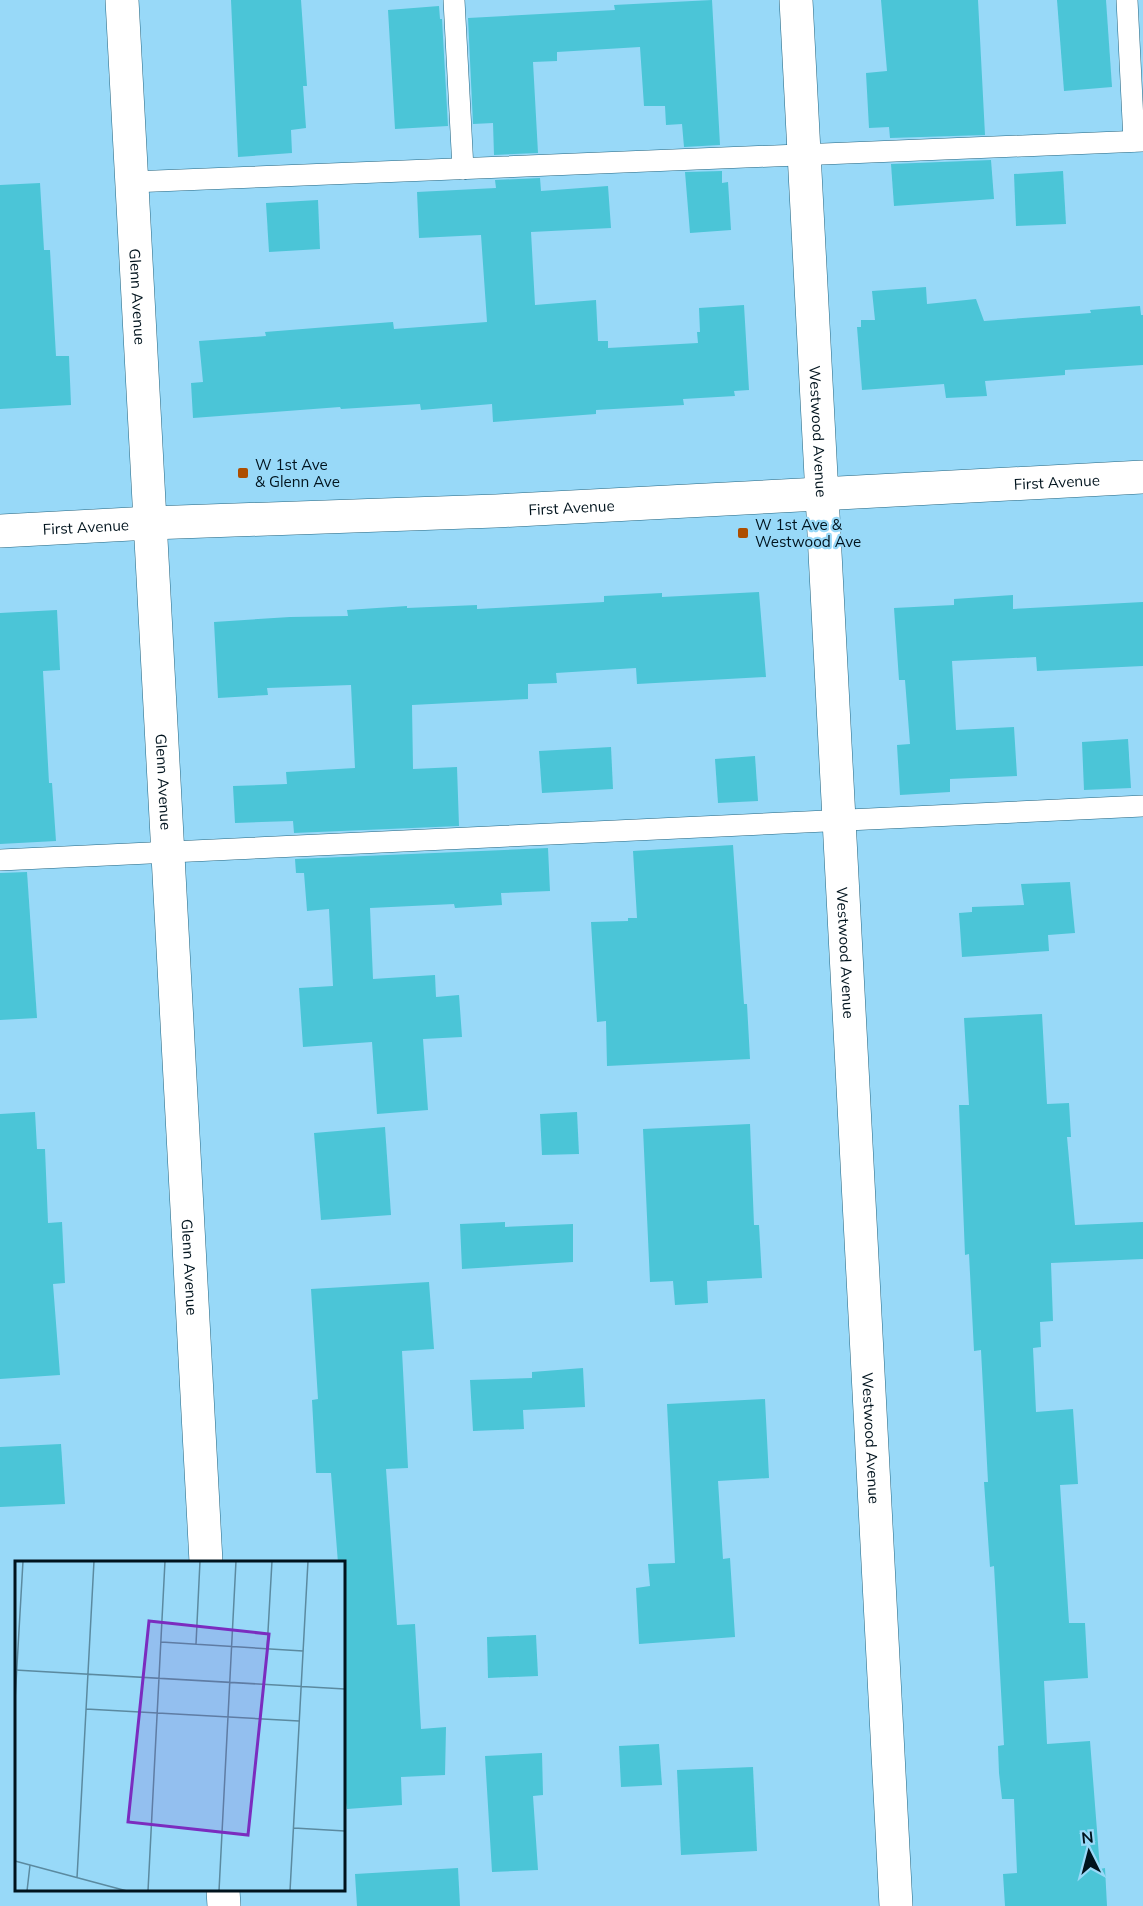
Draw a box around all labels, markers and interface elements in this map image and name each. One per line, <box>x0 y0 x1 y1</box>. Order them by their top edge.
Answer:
street label: Glenn Avenue <box>126 248 150 345</box>
street label: Westwood Avenue <box>806 365 832 498</box>
place label: W 1st Ave & Glenn Ave <box>255 455 340 491</box>
marker: W 1st Ave & Glenn Ave <box>236 466 250 480</box>
street label: First Avenue <box>1013 470 1100 493</box>
street label: First Avenue <box>528 495 615 519</box>
street label: First Avenue <box>42 515 129 538</box>
place label: W 1st Ave & Westwood Ave <box>755 515 861 551</box>
marker: W 1st Ave & Westwood Ave <box>736 526 750 540</box>
street label: Glenn Avenue <box>152 733 176 831</box>
street label: Westwood Avenue <box>833 886 859 1019</box>
street label: Glenn Avenue <box>178 1218 202 1316</box>
street label: Westwood Avenue <box>859 1372 884 1504</box>
inset map <box>15 1561 345 1891</box>
north arrow <box>1059 1822 1119 1882</box>
text: N <box>1080 1827 1094 1848</box>

